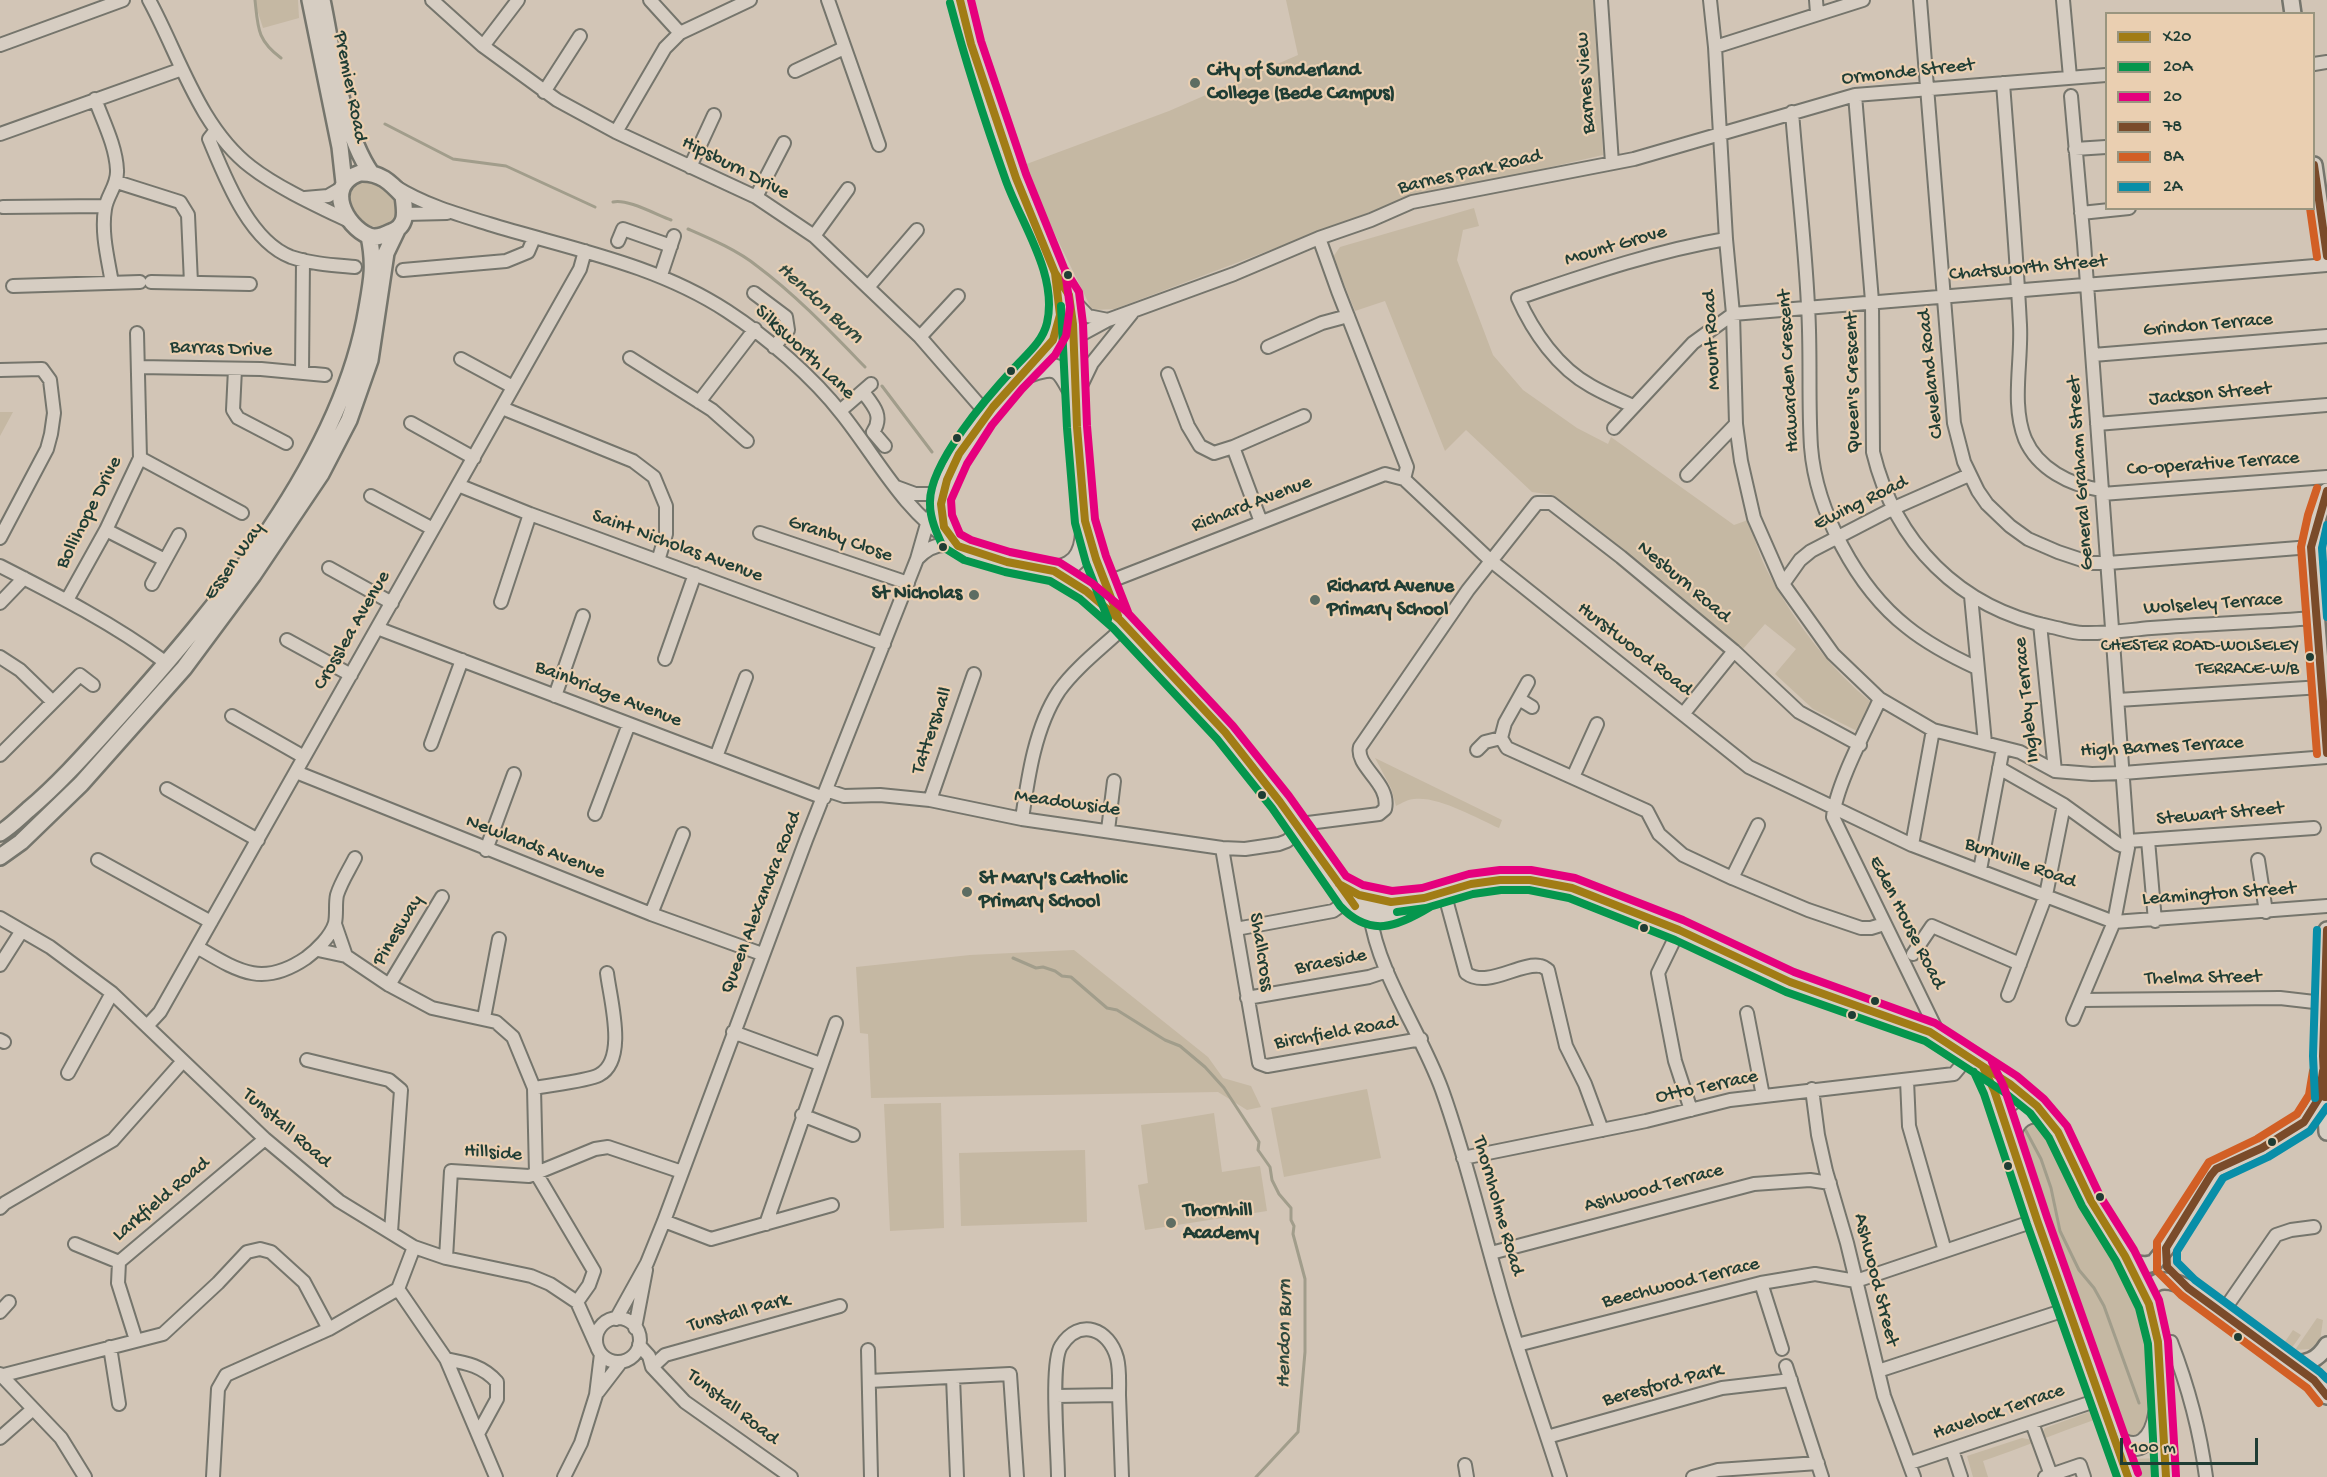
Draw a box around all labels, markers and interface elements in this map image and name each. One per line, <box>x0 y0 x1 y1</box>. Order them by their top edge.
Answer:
legend <box>2105 12 2315 210</box>
text: X20 <box>2163 27 2192 48</box>
street label: Premier Road <box>326 29 372 145</box>
street label: Barnes View <box>1571 31 1603 135</box>
street label: Ormonde Street <box>1840 54 1976 92</box>
text: 20A <box>2163 57 2193 78</box>
place label: City of Sunderland College (Bede Campus) <box>1207 60 1395 107</box>
marker: City of Sunderland College (Bede Campus) <box>1188 76 1202 90</box>
text: 20 <box>2163 87 2182 108</box>
text: 78 <box>2163 117 2182 138</box>
street label: Hipsburn Drive <box>677 132 793 206</box>
street label: Barnes Park Road <box>1396 145 1544 201</box>
text: 8A <box>2163 147 2183 168</box>
text: 2A <box>2163 177 2182 198</box>
street label: Mount Grove <box>1562 221 1670 273</box>
street label: Chatsworth Street <box>1948 250 2108 288</box>
water label: Hendon Burn <box>771 258 867 350</box>
unlabelled marker <box>1062 269 1074 281</box>
street label: Hawarden Crescent <box>1774 289 1806 453</box>
street label: Mount Road <box>1698 290 1728 390</box>
street label: Silksworth Lane <box>749 300 859 406</box>
street label: Cleveland Road <box>1913 308 1951 440</box>
street label: Grindon Terrace <box>2142 308 2274 344</box>
street label: Queen's Crescent <box>1841 313 1867 453</box>
street label: Barras Drive <box>169 336 273 364</box>
unlabelled marker <box>1005 365 1017 377</box>
street label: General Graham Street <box>2063 375 2101 571</box>
street label: Jackson Street <box>2148 378 2272 412</box>
unlabelled marker <box>951 432 963 444</box>
street label: Co-operative Terrace <box>2126 447 2300 483</box>
street label: Bollihope Drive <box>51 453 129 573</box>
street label: Richard Avenue <box>1188 471 1316 539</box>
street label: Ewing Road <box>1810 471 1912 537</box>
street label: Saint Nicholas Avenue <box>588 505 766 589</box>
street label: Granby Close <box>785 511 895 569</box>
street label: Essen Way <box>199 518 271 606</box>
street label: Nesburn Road <box>1631 537 1735 629</box>
unlabelled marker <box>937 541 949 553</box>
street label: Crosslea Avenue <box>309 567 397 695</box>
place label: Richard Avenue Primary School <box>1327 576 1454 623</box>
place label: St Nicholas <box>872 583 962 607</box>
marker: St Nicholas <box>967 588 981 602</box>
street label: Wolseley Terrace <box>2143 588 2283 622</box>
marker: Richard Avenue Primary School <box>1308 593 1322 607</box>
street label: Hurstwood Road <box>1572 598 1696 702</box>
street label: Ingleby Terrace <box>2009 636 2047 764</box>
place label: CHESTER ROAD-WOLSELEY TERRACE-W/B <box>2101 636 2299 678</box>
marker: CHESTER ROAD-WOLSELEY TERRACE-W/B <box>2304 651 2316 663</box>
street label: Bainbridge Avenue <box>531 656 685 734</box>
street label: Tattershall <box>907 684 959 778</box>
street label: High Barnes Terrace <box>2080 732 2244 764</box>
street label: Meadowside <box>1013 785 1121 823</box>
unlabelled marker <box>1256 789 1268 801</box>
street label: Stewart Street <box>2155 797 2285 833</box>
street label: Queen Alexandra Road <box>716 808 808 998</box>
street label: Newlands Avenue <box>462 810 608 886</box>
street label: Burnville Road <box>1961 833 2079 895</box>
street label: Eden House Road <box>1862 852 1950 994</box>
place label: St Mary's Catholic Primary School <box>979 868 1127 915</box>
street label: Leamington Street <box>2141 878 2297 912</box>
marker: St Mary's Catholic Primary School <box>960 885 974 899</box>
street label: Pinesway <box>368 891 430 971</box>
street label: Shallcross <box>1242 911 1278 993</box>
unlabelled marker <box>1638 922 1650 934</box>
street label: Braeside <box>1293 944 1369 982</box>
street label: Thelma Street <box>2145 966 2261 992</box>
unlabelled marker <box>1869 995 1881 1007</box>
unlabelled marker <box>1846 1009 1858 1021</box>
street label: Birchfield Road <box>1273 1011 1399 1057</box>
street label: Otto Terrace <box>1654 1065 1760 1111</box>
street label: Tunstall Road <box>236 1084 336 1174</box>
street label: Thornholme Road <box>1466 1134 1528 1278</box>
unlabelled marker <box>2266 1136 2278 1148</box>
street label: Hillside <box>463 1140 523 1168</box>
street label: Larkfield Road <box>108 1152 216 1248</box>
street label: Ashwood Terrace <box>1582 1159 1726 1219</box>
unlabelled marker <box>2002 1160 2014 1172</box>
unlabelled marker <box>2094 1191 2106 1203</box>
place label: Thornhill Academy <box>1183 1200 1259 1247</box>
street label: Ashwood Street <box>1847 1211 1903 1349</box>
marker: Thornhill Academy <box>1164 1216 1178 1230</box>
street label: Beechwood Terrace <box>1600 1253 1762 1315</box>
water label: Hendon Burn <box>1272 1279 1300 1389</box>
street label: Tunstall Park <box>685 1289 793 1339</box>
unlabelled marker <box>2232 1331 2244 1343</box>
street label: Beresford Park <box>1600 1358 1726 1414</box>
street label: Tunstall Road <box>681 1365 783 1451</box>
street label: Havelock Terrace <box>1930 1379 2068 1447</box>
scale bar <box>2123 1426 2261 1464</box>
text: 100 m <box>2131 1438 2176 1459</box>

